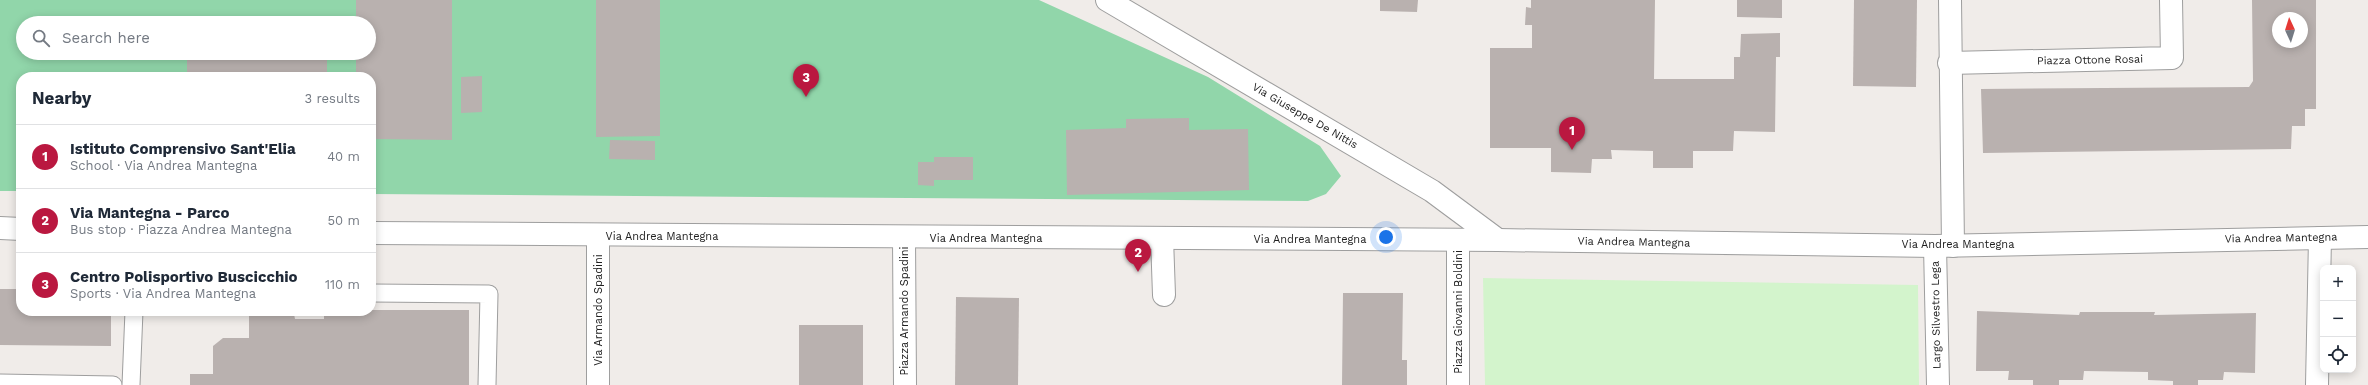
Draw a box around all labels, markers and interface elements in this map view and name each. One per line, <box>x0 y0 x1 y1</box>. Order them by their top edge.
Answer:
north arrow <box>2272 12 2308 48</box>
search box <box>16 16 376 60</box>
icon: search <box>30 27 52 49</box>
text: Search here <box>62 29 150 47</box>
street label: Piazza Ottone Rosai <box>2037 53 2143 67</box>
pin: 3 <box>793 64 819 97</box>
street label: Via Giuseppe De Nittis <box>1250 80 1360 152</box>
text: Nearby <box>32 88 91 108</box>
text: 3 results <box>305 91 360 106</box>
pin: 1 <box>1559 117 1585 150</box>
text: Istituto Comprensivo Sant'Elia <box>70 140 296 158</box>
text: 1 <box>42 149 48 164</box>
text: 40 m <box>327 149 360 164</box>
text: School · Via Andrea Mantegna <box>70 158 257 173</box>
text: Via Mantegna - Parco <box>70 204 230 222</box>
text: 2 <box>41 213 49 228</box>
text: 50 m <box>328 213 360 228</box>
text: Bus stop · Piazza Andrea Mantegna <box>70 222 292 237</box>
your location <box>1376 227 1396 247</box>
street label: Via Andrea Mantegna <box>606 230 718 243</box>
street label: Via Andrea Mantegna <box>2224 231 2338 245</box>
street label: Via Andrea Mantegna <box>930 232 1042 245</box>
street label: Via Andrea Mantegna <box>1254 233 1366 246</box>
street label: Via Andrea Mantegna <box>1577 235 1691 249</box>
street label: Via Andrea Mantegna <box>1902 238 2014 251</box>
pin: 2 <box>1125 239 1151 272</box>
street label: Piazza Armando Spadini <box>898 246 911 376</box>
street label: Piazza Giovanni Boldini <box>1452 250 1465 374</box>
street label: Via Armando Spadini <box>592 254 605 366</box>
street label: Largo Silvestro Lega <box>1929 261 1943 369</box>
map controls <box>2320 265 2356 373</box>
button: + <box>2320 265 2356 301</box>
text: Centro Polisportivo Buscicchio <box>70 268 298 286</box>
text: 3 <box>41 277 49 292</box>
text: 110 m <box>325 277 360 292</box>
text: Sports · Via Andrea Mantegna <box>70 286 256 301</box>
button: − <box>2320 301 2356 337</box>
button: locate <box>2320 337 2356 373</box>

